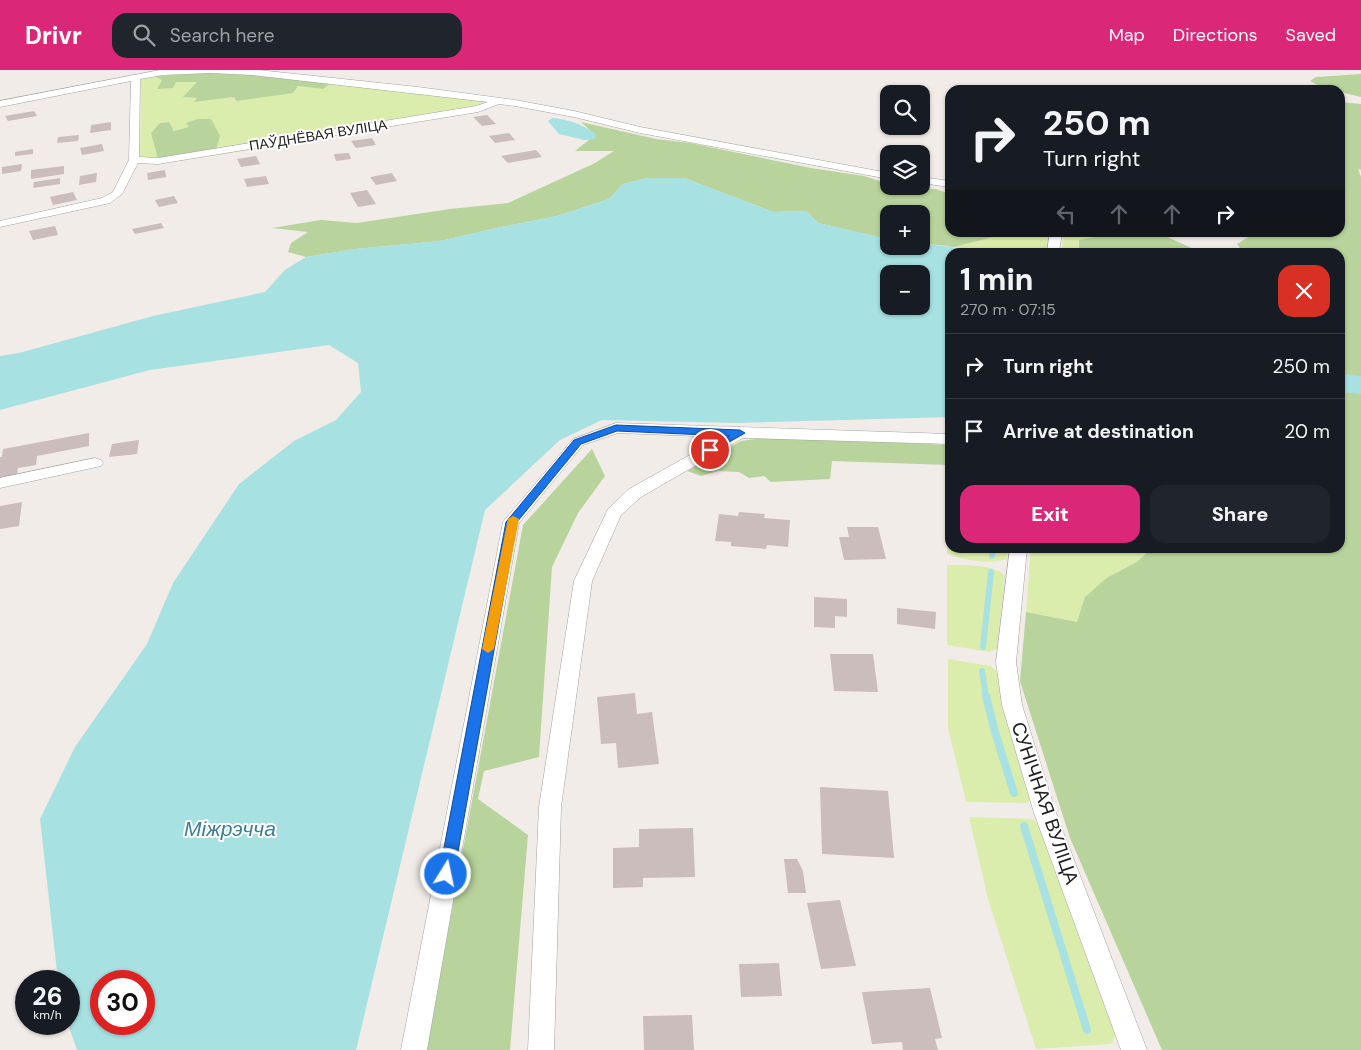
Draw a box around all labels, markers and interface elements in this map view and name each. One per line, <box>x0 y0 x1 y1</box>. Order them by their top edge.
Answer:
search box <box>112 13 462 58</box>
text: Drivr <box>25 20 82 51</box>
icon: search <box>130 21 158 49</box>
text: Search here <box>170 23 275 48</box>
text: Map <box>1109 23 1145 47</box>
text: Directions <box>1173 23 1258 47</box>
text: Saved <box>1286 23 1336 47</box>
map controls <box>880 85 930 315</box>
button: search <box>880 85 930 135</box>
text: 250 m <box>1043 100 1151 146</box>
icon: right <box>960 105 1025 170</box>
street label: ПАЎДНЁВАЯ ВУЛІЦА <box>248 115 389 155</box>
text: Turn right <box>1043 144 1140 173</box>
button: layers <box>880 145 930 195</box>
icon: left <box>1052 200 1080 228</box>
icon: ahead <box>1105 200 1133 228</box>
icon: ahead <box>1158 200 1186 228</box>
icon: right <box>1211 200 1239 228</box>
button: + <box>880 205 930 255</box>
text: 1 min <box>960 260 1033 299</box>
button: − <box>880 265 930 315</box>
button: close <box>1278 265 1330 317</box>
text: 270 m · 07:15 <box>960 299 1056 320</box>
icon: right <box>960 352 988 380</box>
text: Turn right <box>1003 354 1093 379</box>
text: 250 m <box>1272 354 1330 379</box>
icon: arrive <box>960 417 988 445</box>
text: Arrive at destination <box>1003 419 1194 444</box>
text: 20 m <box>1284 419 1330 444</box>
pin <box>689 429 731 471</box>
icon: arrive <box>696 436 724 464</box>
button: Exit <box>960 485 1140 543</box>
button: Share <box>1150 485 1330 543</box>
street label: СУНІЧНАЯ ВУЛІЦА <box>1006 719 1085 888</box>
water label: Міжрэчча <box>184 815 276 843</box>
position arrow <box>419 847 471 899</box>
speed limit sign: 30 <box>90 970 155 1035</box>
text: 26 <box>32 980 63 1013</box>
text: km/h <box>33 1007 62 1023</box>

